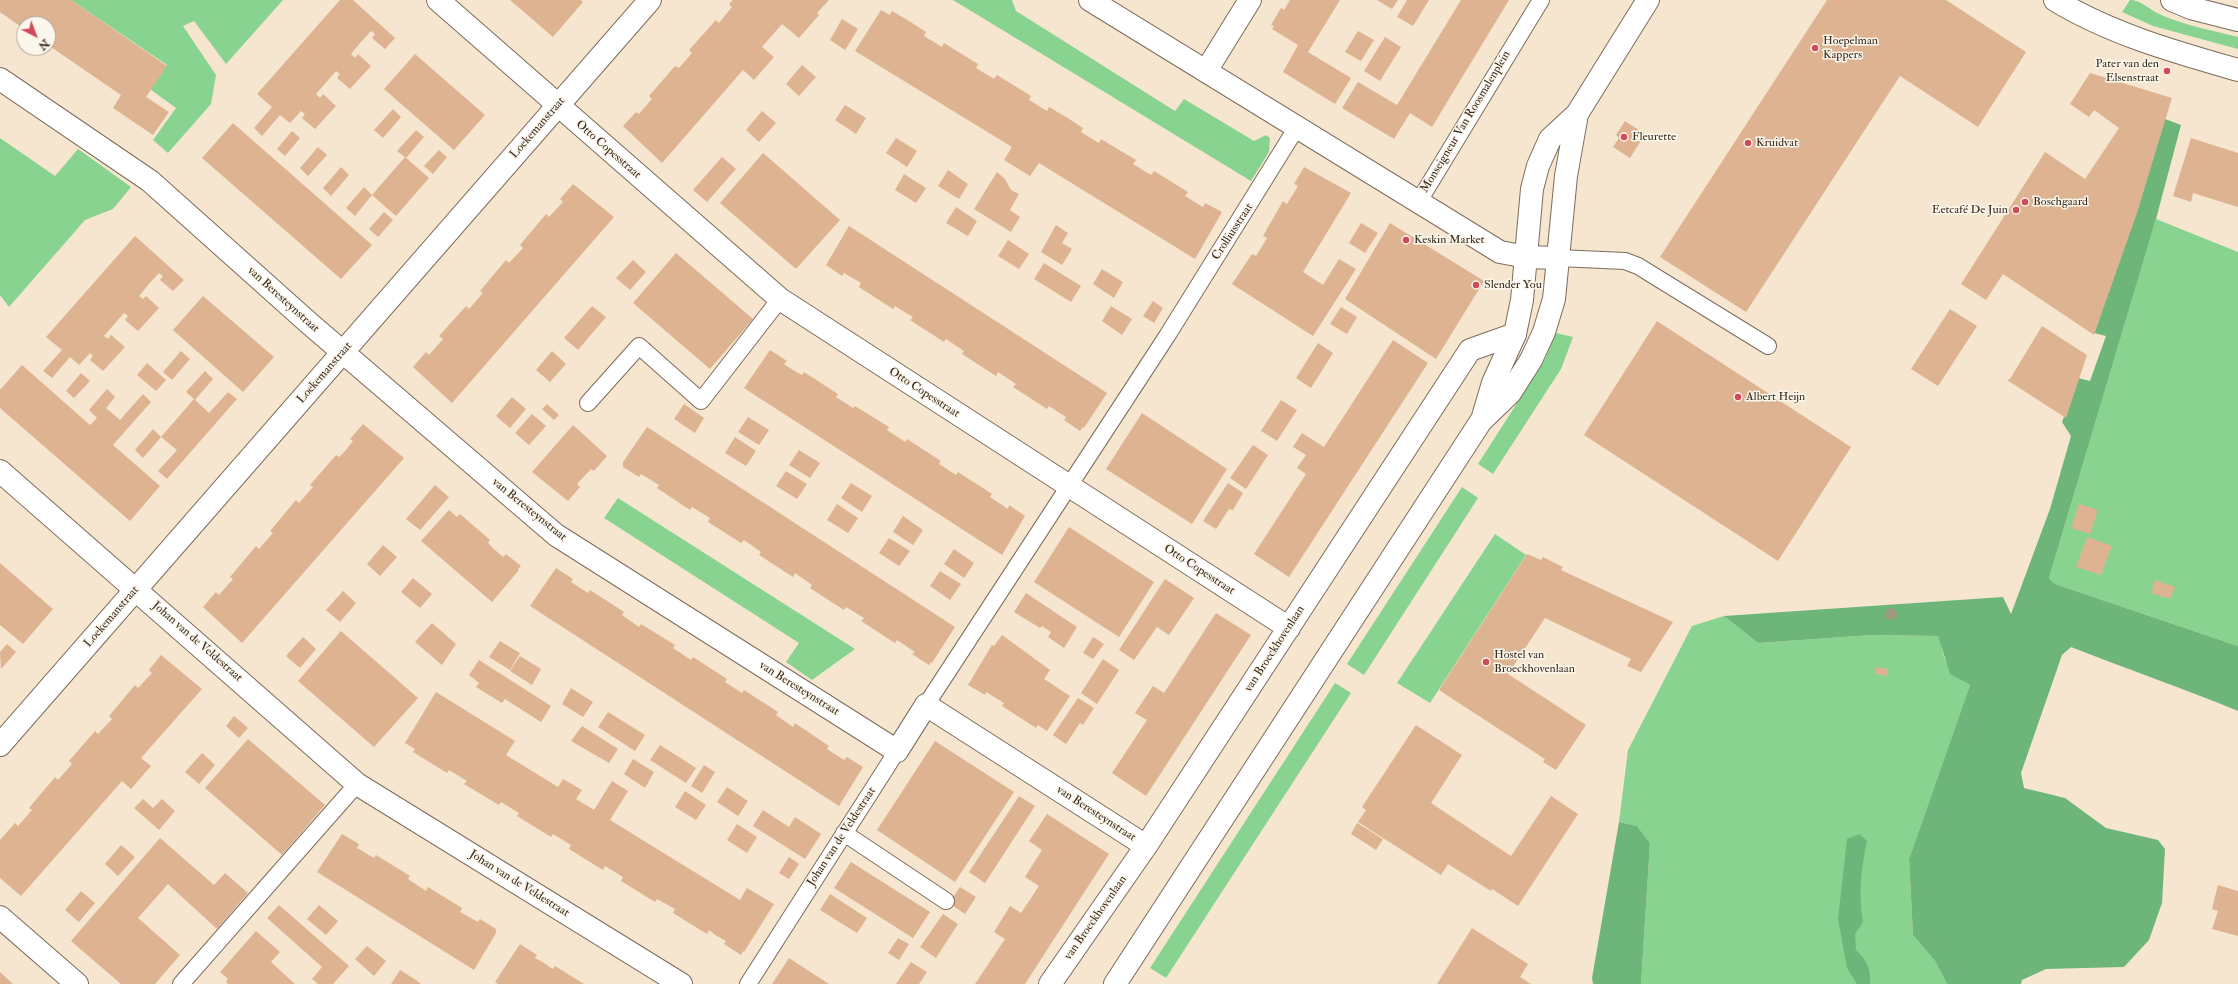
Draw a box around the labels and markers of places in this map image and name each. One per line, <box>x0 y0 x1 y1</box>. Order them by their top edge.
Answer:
place label: Hoepelman Kappers <box>1823 34 1878 62</box>
marker: Hoepelman Kappers <box>1810 43 1820 53</box>
place label: Pater van den Elsenstraat <box>2096 57 2159 85</box>
marker: Pater van den Elsenstraat <box>2162 66 2172 76</box>
place label: Fleurette <box>1632 130 1676 144</box>
marker: Fleurette <box>1619 132 1629 142</box>
place label: Kruidvat <box>1756 136 1798 150</box>
marker: Kruidvat <box>1743 138 1753 148</box>
place label: Boschgaard <box>2033 195 2088 209</box>
marker: Boschgaard <box>2020 197 2030 207</box>
place label: Eetcafé De Juin <box>1932 203 2008 217</box>
marker: Eetcafé De Juin <box>2011 205 2021 215</box>
place label: Keskin Market <box>1414 233 1484 247</box>
marker: Keskin Market <box>1401 235 1411 245</box>
place label: Slender You <box>1484 278 1542 292</box>
marker: Slender You <box>1471 280 1481 290</box>
place label: Albert Heijn <box>1746 390 1805 404</box>
marker: Albert Heijn <box>1733 392 1743 402</box>
place label: Hostel van Broeckhovenlaan <box>1494 648 1575 676</box>
marker: Hostel van Broeckhovenlaan <box>1481 657 1491 667</box>

